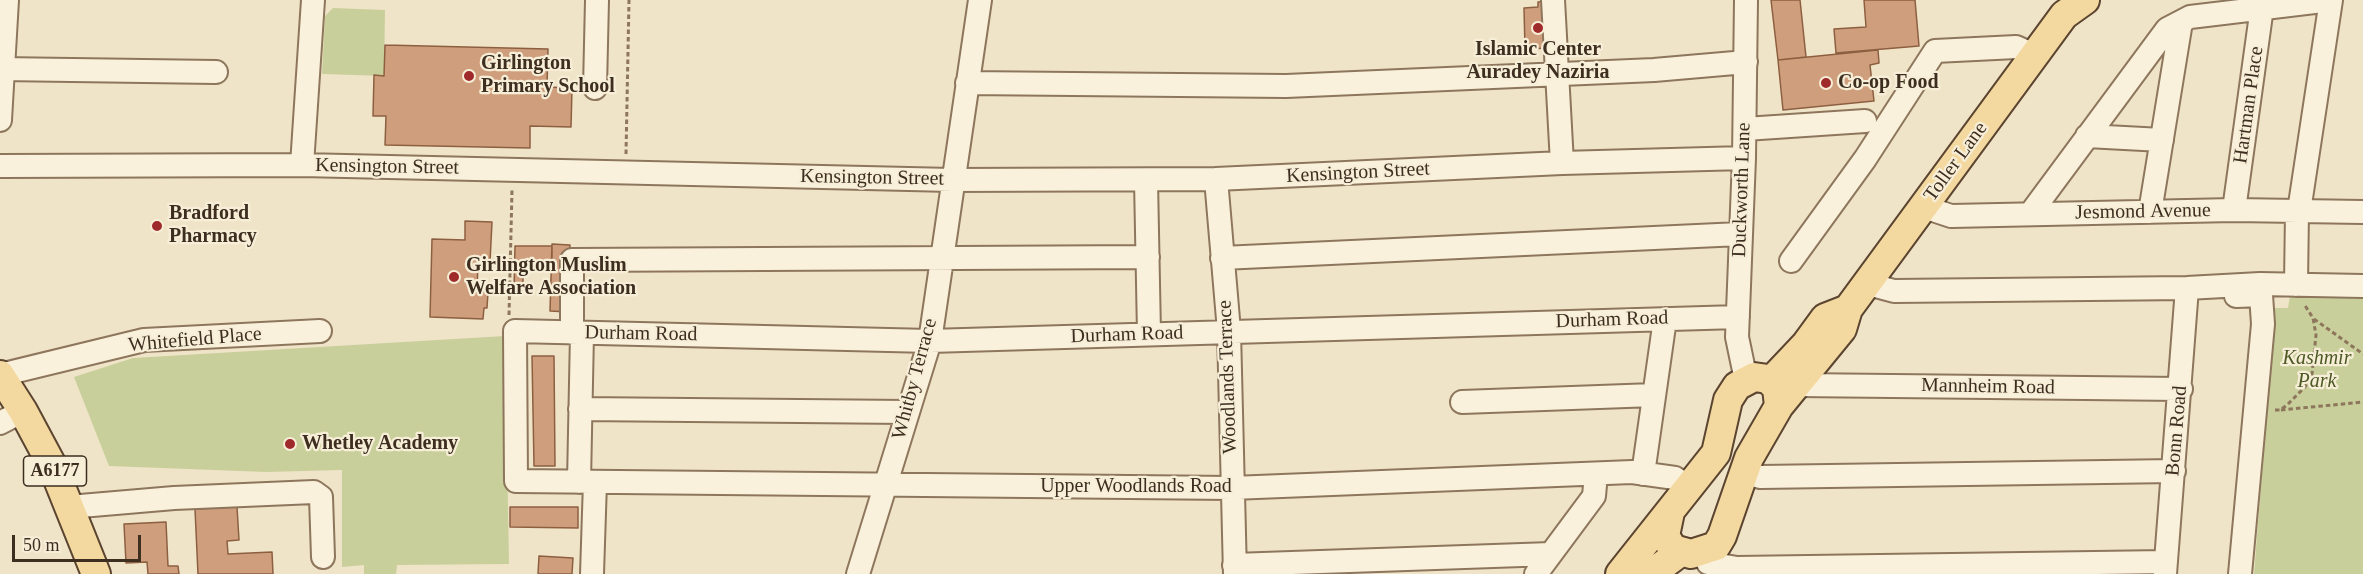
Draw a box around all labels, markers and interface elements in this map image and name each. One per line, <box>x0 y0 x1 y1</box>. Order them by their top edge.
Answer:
marker: Islamic Center Auradey Naziria <box>1531 21 1545 35</box>
place label: Islamic Center Auradey Naziria <box>1467 38 1609 85</box>
street label: Hartman Place <box>2229 45 2269 165</box>
place label: Girlington Primary School <box>481 52 615 99</box>
marker: Girlington Primary School <box>462 69 476 83</box>
place label: Co-op Food <box>1838 71 1939 95</box>
marker: Co-op Food <box>1819 76 1833 90</box>
street label: Toller Lane <box>1919 118 1993 206</box>
street label: Duckworth Lane <box>1728 122 1756 258</box>
street label: Kensington Street <box>315 154 459 180</box>
street label: Kensington Street <box>1286 157 1430 189</box>
street label: Kensington Street <box>800 165 944 191</box>
street label: Jesmond Avenue <box>2075 199 2211 225</box>
place label: Bradford Pharmacy <box>169 202 257 249</box>
marker: Bradford Pharmacy <box>150 219 164 233</box>
place label: Girlington Muslim Welfare Association <box>466 254 636 301</box>
marker: Girlington Muslim Welfare Association <box>447 270 461 284</box>
street label: Woodlands Terrace <box>1213 300 1243 454</box>
street label: Durham Road <box>1555 306 1669 334</box>
street label: Whitby Terrace <box>887 316 943 442</box>
street label: Durham Road <box>584 321 698 347</box>
street label: Durham Road <box>1070 321 1184 349</box>
street label: Whitefield Place <box>127 322 263 358</box>
park label: Kashmir Park <box>2283 347 2351 394</box>
street label: Mannheim Road <box>1921 374 2055 400</box>
street label: Bonn Road <box>2161 385 2193 477</box>
place label: Whetley Academy <box>302 432 458 456</box>
marker: Whetley Academy <box>283 437 297 451</box>
road number: A6177 <box>23 456 86 486</box>
street label: Upper Woodlands Road <box>1040 475 1232 499</box>
scale bar <box>15 523 144 561</box>
text: 50 m <box>23 535 60 555</box>

